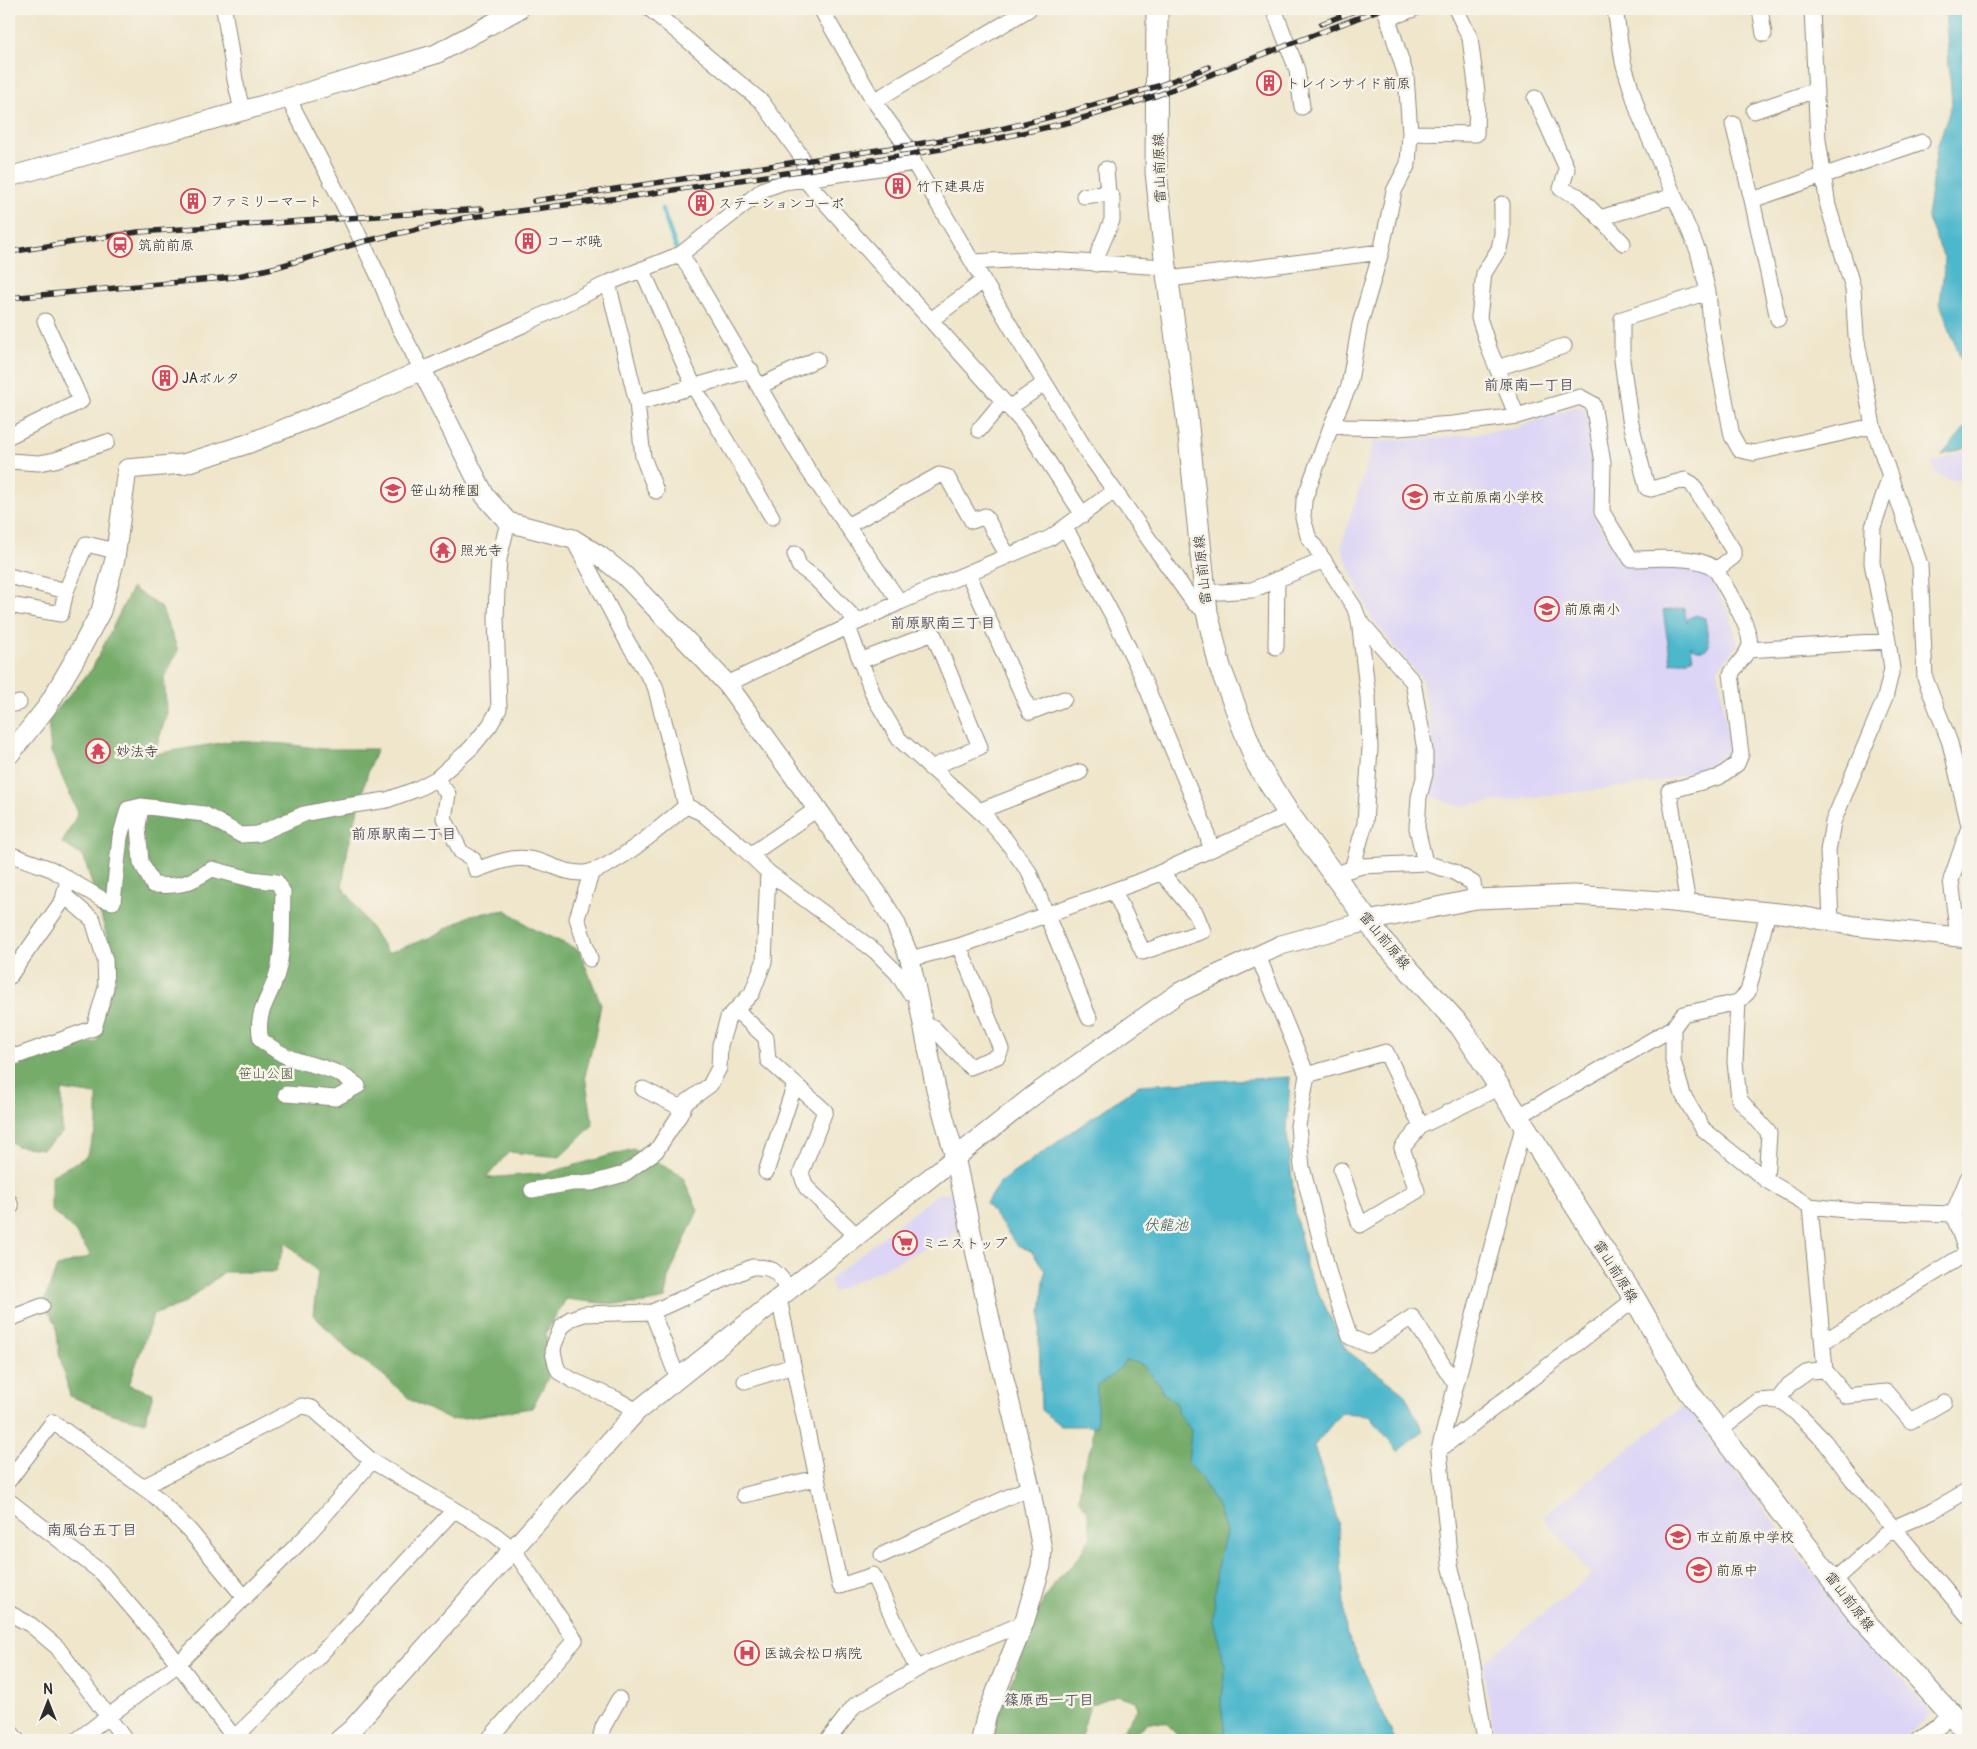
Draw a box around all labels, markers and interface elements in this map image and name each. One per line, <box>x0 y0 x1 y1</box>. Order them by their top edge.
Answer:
building icon: トレインサイド前原 <box>1256 70 1282 96</box>
place label: トレインサイド前原 <box>1286 75 1411 92</box>
street label: 雷山前原線 <box>1150 133 1169 203</box>
building icon: 竹下建具店 <box>885 173 911 199</box>
place label: 竹下建具店 <box>916 178 986 195</box>
building icon: ファミリーマート <box>180 188 206 214</box>
building icon: ステーションコーポ <box>688 190 714 216</box>
place label: ファミリーマート <box>210 193 322 210</box>
place label: ステーションコーポ <box>718 195 845 212</box>
building icon: コーポ暁 <box>515 228 541 254</box>
station icon: 筑前前原 <box>107 232 133 258</box>
place label: コーポ暁 <box>546 233 602 250</box>
place label: 筑前前原 <box>138 237 194 254</box>
building icon: JAポルタ <box>152 365 178 391</box>
place label: JAポルタ <box>182 370 240 387</box>
district label: 前原南一丁目 <box>1484 376 1574 395</box>
school or university icon: 笹山幼稚園 <box>380 477 406 503</box>
place label: 笹山幼稚園 <box>410 482 480 499</box>
school or university icon: 市立前原南小学校 <box>1402 484 1428 510</box>
place label: 市立前原南小学校 <box>1432 489 1544 506</box>
street label: 雷山前原線 <box>1190 534 1215 606</box>
temple icon: 照光寺 <box>430 537 456 563</box>
place label: 照光寺 <box>460 542 502 559</box>
school or university icon: 前原南小 <box>1534 596 1560 622</box>
place label: 前原南小 <box>1564 601 1620 618</box>
district label: 前原駅南三丁目 <box>890 614 996 633</box>
temple icon: 妙法寺 <box>85 738 111 764</box>
place label: 妙法寺 <box>116 743 158 760</box>
district label: 前原駅南二丁目 <box>351 825 457 844</box>
street label: 雷山前原線 <box>1356 908 1414 973</box>
park label: 笹山公園 <box>238 1065 294 1082</box>
water label: 伏龍池 <box>1143 1216 1189 1235</box>
supermarket icon: ミニストップ <box>892 1230 918 1256</box>
place label: ミニストップ <box>922 1235 1007 1252</box>
street label: 雷山前原線 <box>1590 1237 1641 1305</box>
district label: 南風台五丁目 <box>47 1521 137 1540</box>
school or university icon: 市立前原中学校 <box>1665 1524 1691 1550</box>
place label: 市立前原中学校 <box>1696 1529 1794 1546</box>
school or university icon: 前原中 <box>1686 1557 1712 1583</box>
place label: 前原中 <box>1716 1562 1758 1579</box>
street label: 雷山前原線 <box>1821 1568 1878 1634</box>
hospital icon: 医誠会松口病院 <box>734 1640 760 1666</box>
place label: 医誠会松口病院 <box>764 1645 862 1662</box>
north arrow <box>22 1676 72 1726</box>
text: N <box>43 1681 53 1698</box>
district label: 篠原西一丁目 <box>1004 1691 1094 1710</box>

